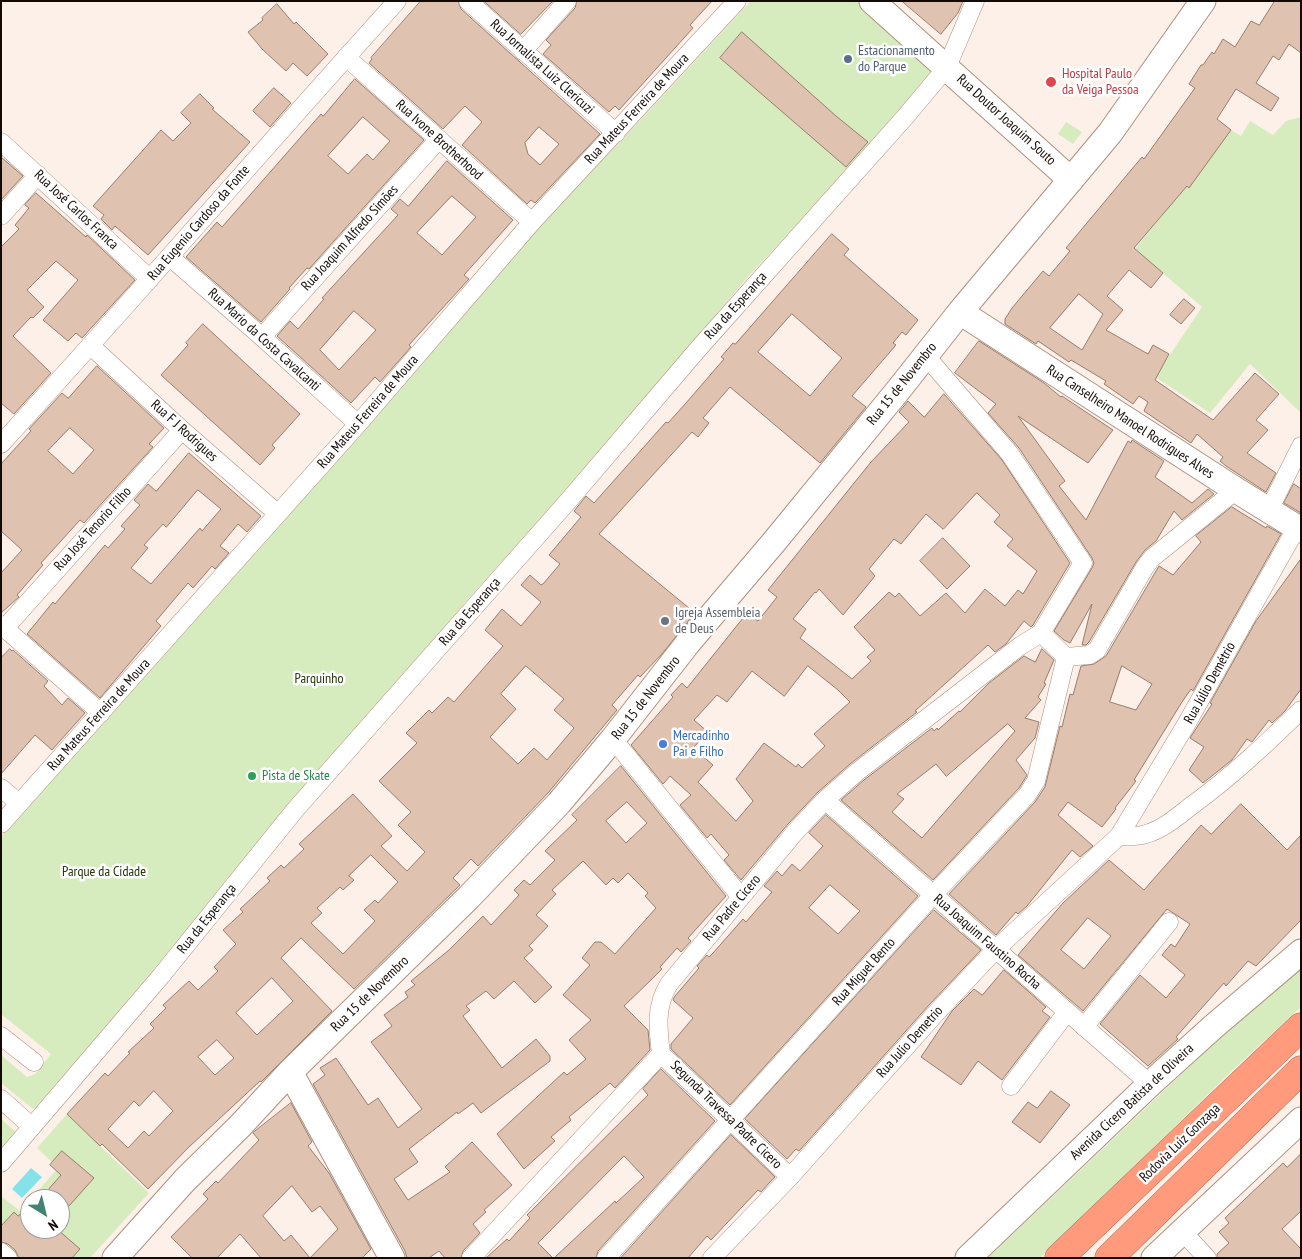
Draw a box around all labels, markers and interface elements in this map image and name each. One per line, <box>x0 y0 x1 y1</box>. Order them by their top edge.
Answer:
street label: Rua Jornalista Luiz Clericuzi <box>487 16 597 118</box>
place label: Estacionamento do Parque <box>858 43 935 75</box>
street label: Rua Mateus Ferreira de Moura <box>581 50 693 168</box>
marker: Estacionamento do Parque <box>842 53 854 65</box>
place label: Hospital Paulo da Veiga Pessoa <box>1062 66 1139 98</box>
street label: Rua Doutor Joaquim Souto <box>953 71 1059 169</box>
marker: Hospital Paulo da Veiga Pessoa <box>1044 75 1058 89</box>
street label: Rua Ivone Brotherhood <box>392 96 486 184</box>
street label: Rua Eugenio Cardoso da Fonte <box>144 162 254 284</box>
street label: Rua José Carlos Franca <box>30 167 122 253</box>
street label: Rua Joaquim Alfredo Simões <box>298 182 402 294</box>
street label: Rua da Esperança <box>701 269 771 343</box>
street label: Rua Mario da Costa Cavalcanti <box>204 285 324 395</box>
street label: Rua 15 de Novembro <box>864 339 940 429</box>
street label: Rua Mateus Ferreira de Moura <box>314 352 422 472</box>
street label: Rua Canselheiro Manoel Rodrigues Alves <box>1043 362 1217 482</box>
street label: Rua F J Rodrigues <box>147 397 221 465</box>
street label: Rua José Tenorio Filho <box>51 484 135 574</box>
street label: Rua da Esperança <box>436 575 504 649</box>
place label: Igreja Assembleia de Deus <box>675 605 760 638</box>
marker: Igreja Assembleia de Deus <box>659 615 671 627</box>
street label: Rua Júlio Demétrio <box>1181 639 1239 727</box>
street label: Rua 15 de Novembro <box>608 653 684 743</box>
street label: Rua Mateus Ferreira de Moura <box>44 656 154 774</box>
park label: Parquinho <box>295 671 343 687</box>
place label: Mercadinho Pai e Filho <box>673 728 730 760</box>
marker: Mercadinho Pai e Filho <box>657 738 669 750</box>
place label: Pista de Skate <box>262 768 330 784</box>
marker: Pista de Skate <box>246 770 258 782</box>
park label: Parque da Cidade <box>62 864 146 880</box>
street label: Rua Padre Cicero <box>699 871 765 945</box>
street label: Rua da Esperança <box>174 881 240 957</box>
street label: Rua Joaquim Faustino Rocha <box>930 891 1044 993</box>
street label: Rua Miguel Bento <box>829 935 899 1009</box>
street label: Rua 15 de Novembro <box>328 953 412 1035</box>
street label: Rua Julio Demetrio <box>873 1003 947 1081</box>
street label: Avenida Cicero Batista de Oliveira <box>1067 1040 1197 1164</box>
street label: Segunda Travessa Padre Cicero <box>667 1057 785 1173</box>
street label: Rodovia Luiz Gonzaga <box>1136 1100 1224 1186</box>
north arrow <box>20 1189 70 1239</box>
text: N <box>45 1216 62 1235</box>

